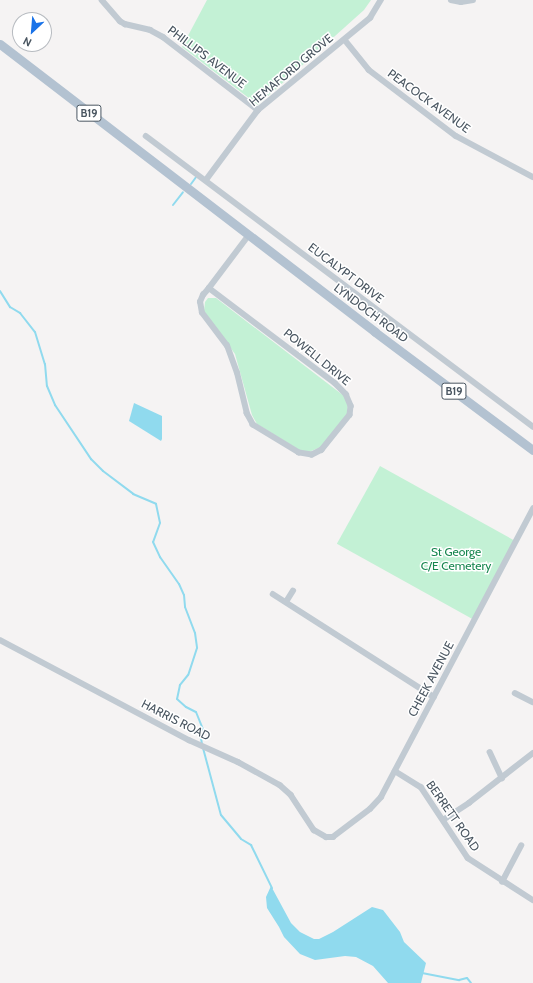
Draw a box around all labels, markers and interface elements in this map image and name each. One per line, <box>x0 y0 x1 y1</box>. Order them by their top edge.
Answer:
north arrow <box>12 12 52 52</box>
street label: PHILLIPS AVENUE <box>165 23 249 91</box>
street label: HEMAFORD GROVE <box>246 31 336 109</box>
text: N <box>21 34 34 50</box>
street label: PEACOCK AVENUE <box>385 66 473 136</box>
road number: B19 <box>76 104 102 122</box>
street label: EUCALYPT DRIVE <box>305 240 387 306</box>
street label: LYNDOCH ROAD <box>331 280 411 346</box>
street label: POWELL DRIVE <box>281 326 353 388</box>
road number: B19 <box>441 382 467 400</box>
park label: St George C/E Cemetery <box>421 545 491 573</box>
street label: CHEEK AVENUE <box>405 639 457 719</box>
street label: HARRIS ROAD <box>139 696 213 744</box>
street label: BERRETT ROAD <box>423 778 483 854</box>

